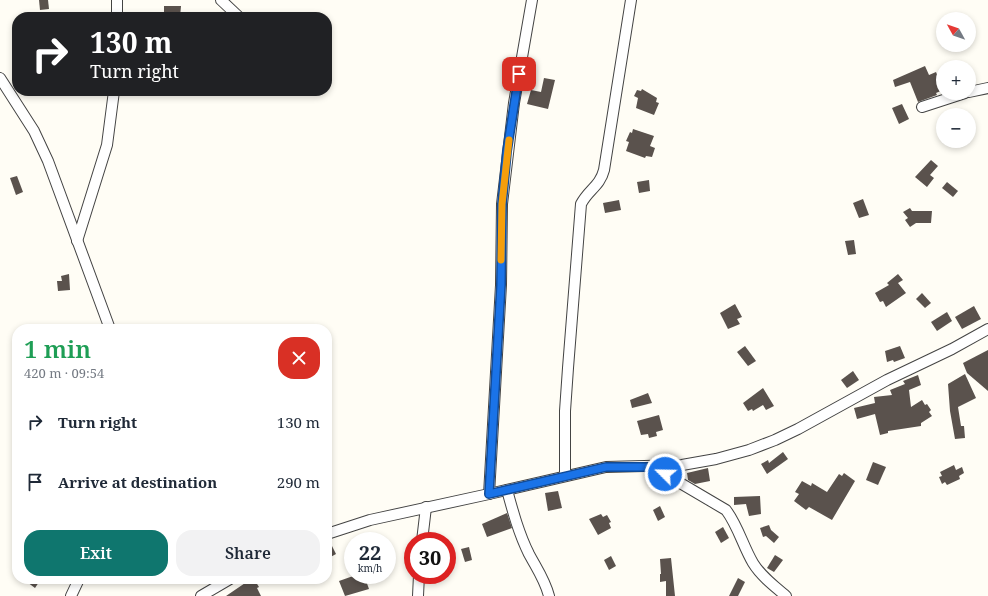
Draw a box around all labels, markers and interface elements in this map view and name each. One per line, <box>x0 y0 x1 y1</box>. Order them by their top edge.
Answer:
north arrow <box>936 12 976 52</box>
map controls <box>936 12 976 148</box>
text: 130 m <box>90 23 172 61</box>
icon: right <box>24 28 76 80</box>
pin <box>502 57 536 91</box>
text: Turn right <box>90 59 179 83</box>
button: + <box>936 60 976 100</box>
icon: arrive <box>508 63 530 85</box>
button: − <box>936 108 976 148</box>
text: 1 min <box>24 332 91 365</box>
button: close <box>278 337 320 379</box>
text: 420 m · 09:54 <box>24 364 104 382</box>
icon: right <box>24 411 46 433</box>
text: Turn right <box>58 412 137 432</box>
text: 130 m <box>277 412 320 432</box>
position arrow <box>644 453 686 495</box>
icon: arrive <box>24 471 46 493</box>
text: Arrive at destination <box>58 472 217 492</box>
text: 290 m <box>277 472 320 492</box>
button: Exit <box>24 530 168 576</box>
button: Share <box>176 530 320 576</box>
speed limit sign: 30 <box>404 532 456 584</box>
text: 22 <box>359 539 381 566</box>
text: km/h <box>358 561 382 575</box>

